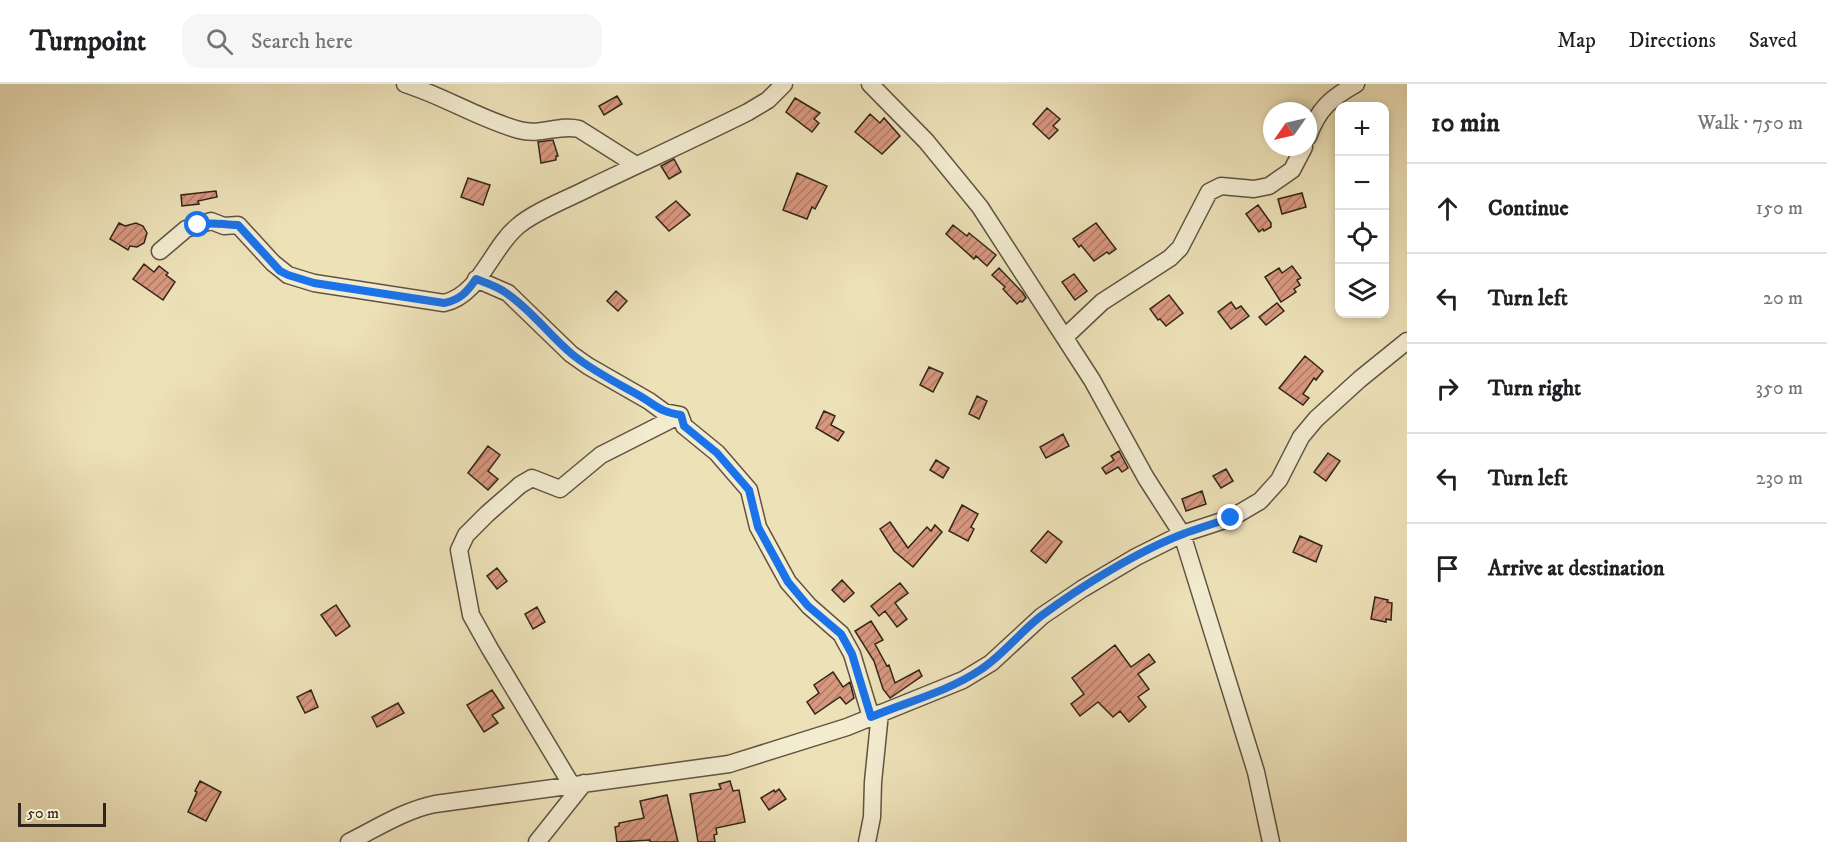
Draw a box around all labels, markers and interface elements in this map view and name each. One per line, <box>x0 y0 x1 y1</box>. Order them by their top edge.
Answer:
search box <box>182 14 602 68</box>
text: Turnpoint <box>30 24 146 59</box>
icon: search <box>203 25 236 58</box>
text: Search here <box>251 28 353 55</box>
text: Map <box>1557 28 1596 54</box>
text: Directions <box>1629 28 1716 54</box>
text: Saved <box>1749 28 1797 54</box>
north arrow <box>1263 102 1317 156</box>
map controls <box>1335 102 1389 318</box>
button: + <box>1335 102 1389 156</box>
text: 10 min <box>1431 107 1500 140</box>
text: Walk · 750 m <box>1698 111 1803 136</box>
button: − <box>1335 156 1389 210</box>
icon: ahead <box>1431 192 1464 225</box>
text: Continue <box>1488 195 1569 222</box>
text: 150 m <box>1756 196 1803 221</box>
button: locate <box>1335 210 1389 264</box>
route start <box>184 211 210 237</box>
button: layers <box>1335 264 1389 318</box>
icon: left <box>1431 282 1464 315</box>
text: Turn left <box>1488 285 1568 312</box>
text: 20 m <box>1763 286 1803 311</box>
icon: right <box>1431 372 1464 405</box>
text: Turn right <box>1488 375 1581 402</box>
text: 350 m <box>1756 376 1803 401</box>
icon: left <box>1431 462 1464 495</box>
text: Turn left <box>1488 465 1568 492</box>
text: 230 m <box>1756 466 1803 491</box>
route end <box>1217 504 1243 530</box>
icon: arrive <box>1431 552 1464 585</box>
text: Arrive at destination <box>1488 555 1665 582</box>
scale bar <box>18 800 106 828</box>
text: 50 m <box>27 803 59 823</box>

